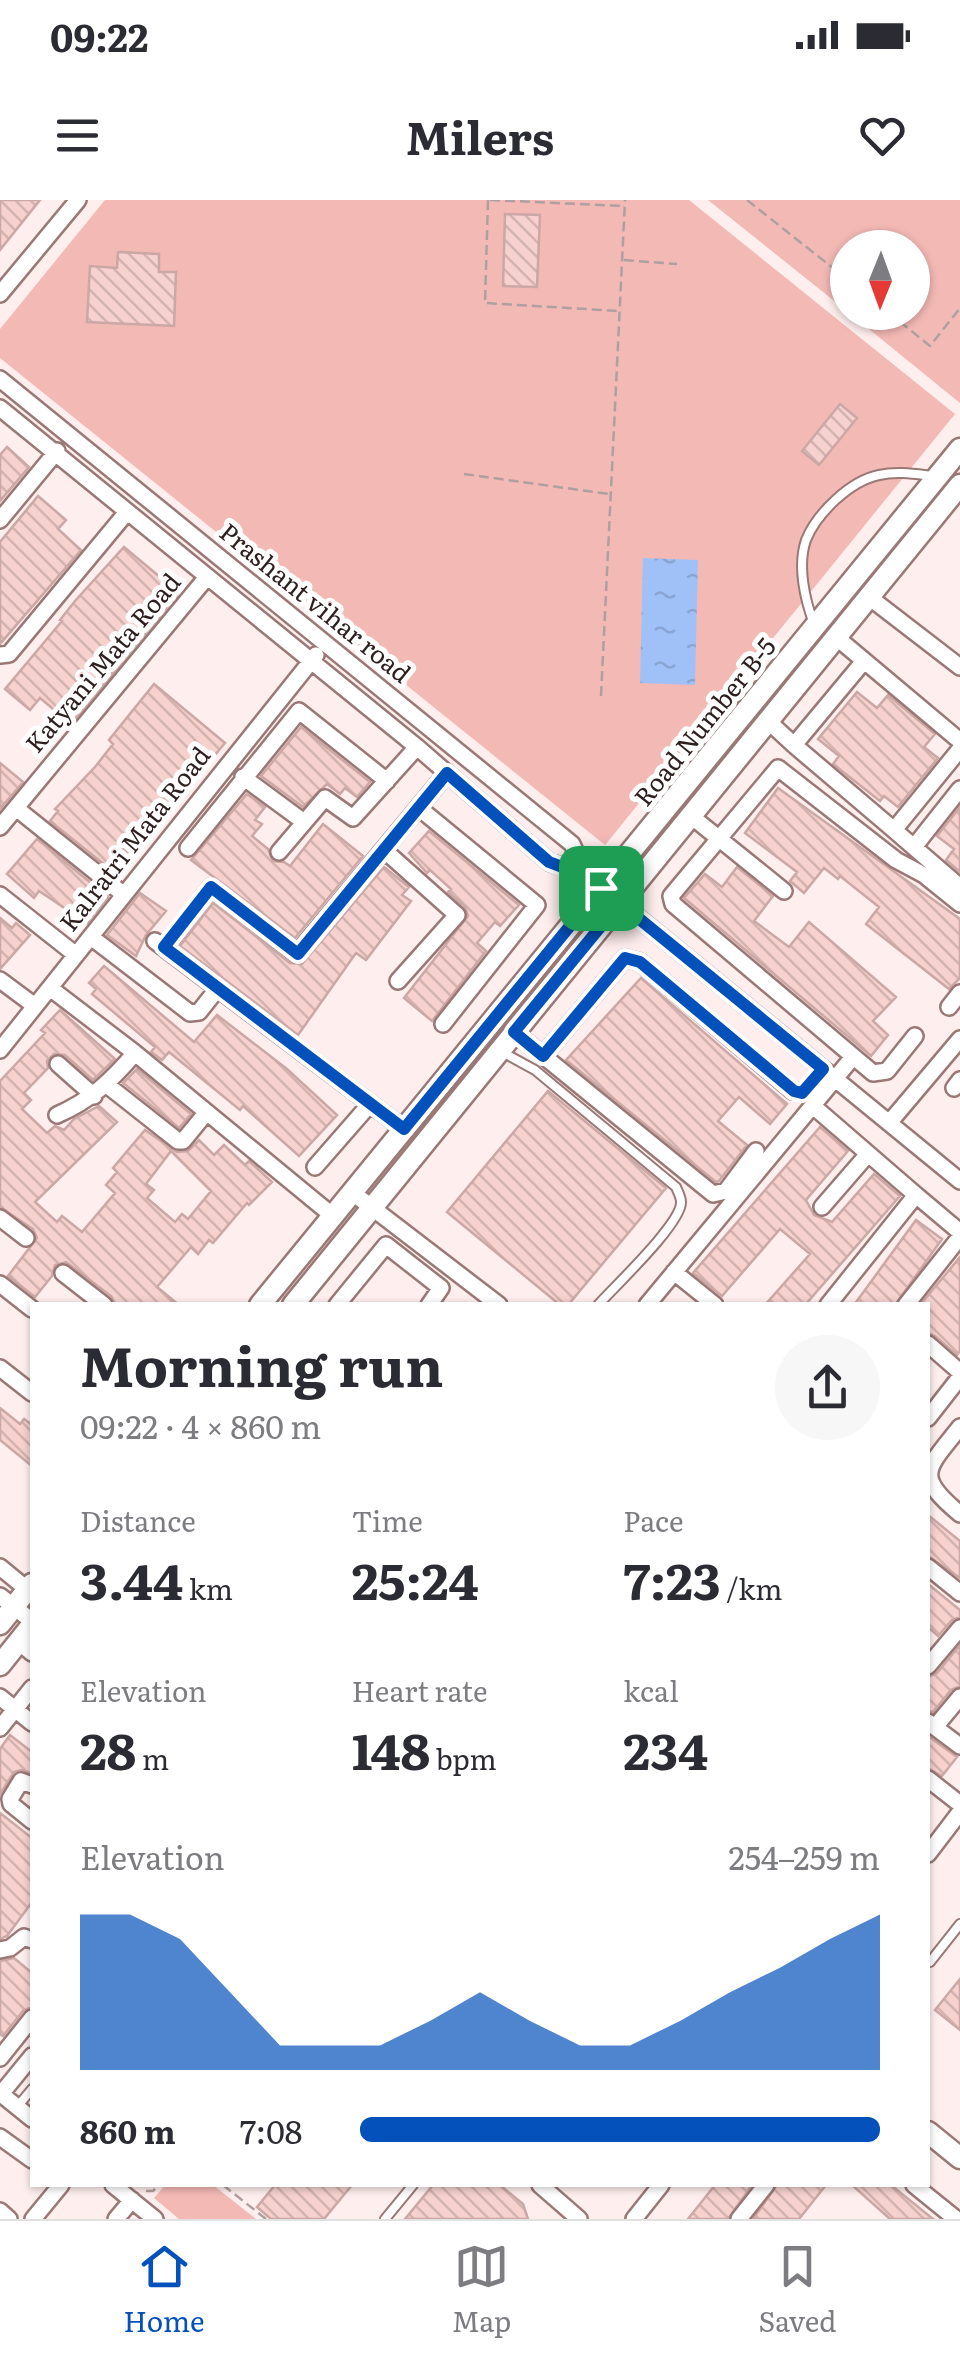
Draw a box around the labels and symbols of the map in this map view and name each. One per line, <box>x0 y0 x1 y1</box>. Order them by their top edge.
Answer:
north arrow <box>830 230 930 330</box>
street label: Prashant vihar road <box>212 513 420 691</box>
street label: Katyani Mata Road <box>16 564 188 760</box>
street label: Road Number B-5 <box>624 629 784 813</box>
street label: Kalratri Mata Road <box>50 738 218 938</box>
pin <box>559 846 644 931</box>

